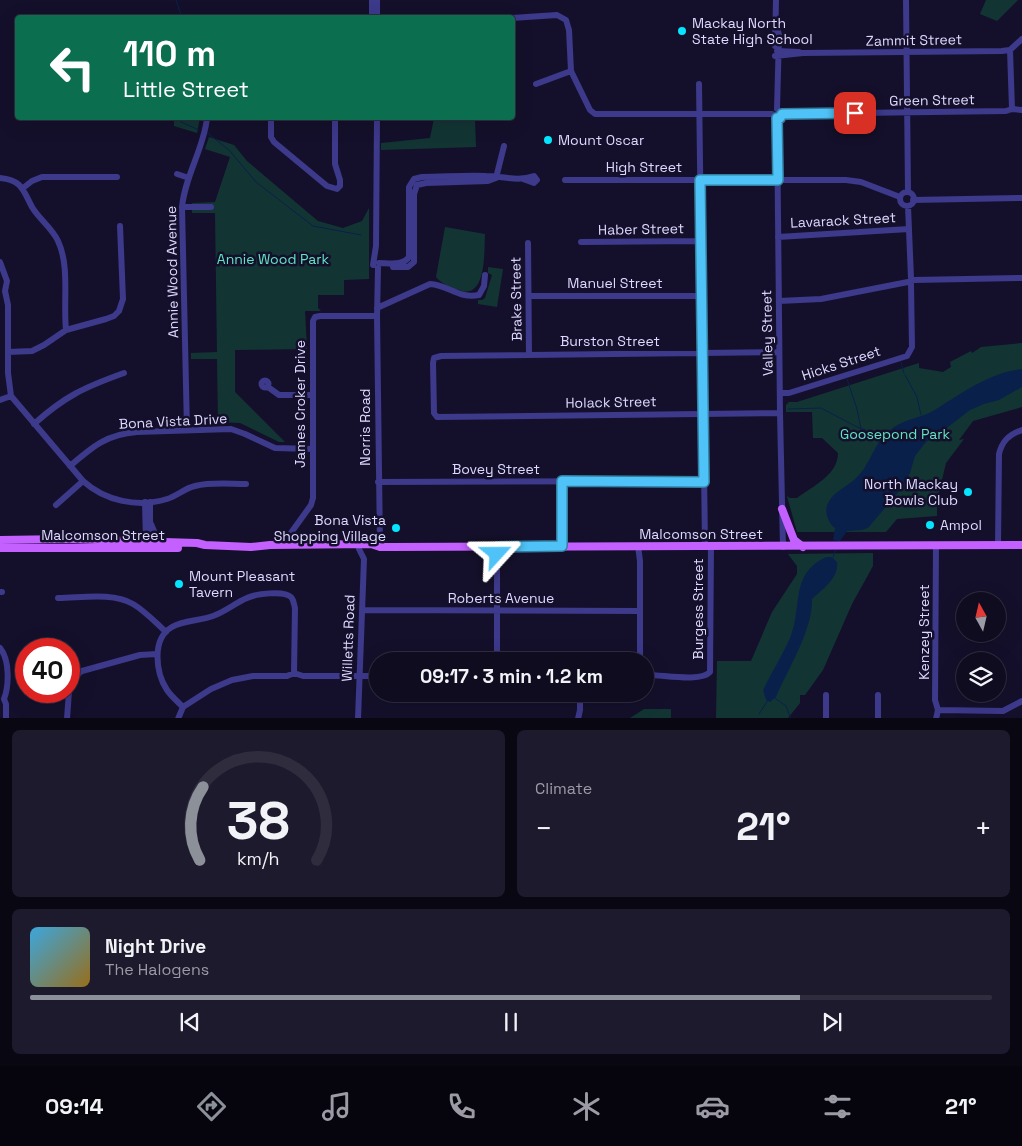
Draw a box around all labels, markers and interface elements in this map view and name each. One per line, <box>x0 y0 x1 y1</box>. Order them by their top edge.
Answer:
place label: Mackay North State High School <box>692 14 813 48</box>
marker: Mackay North State High School <box>676 25 688 37</box>
street label: Zammit Street <box>866 30 962 50</box>
text: 110 m <box>123 32 216 76</box>
icon: left <box>40 35 105 100</box>
text: Little Street <box>123 75 249 103</box>
street label: Green Street <box>889 90 975 110</box>
pin <box>834 92 876 134</box>
icon: arrive <box>841 99 869 127</box>
place label: Mount Oscar <box>558 131 644 149</box>
marker: Mount Oscar <box>542 134 554 146</box>
street label: High Street <box>606 158 682 176</box>
street label: Annie Wood Avenue <box>162 206 182 338</box>
street label: Lavarack Street <box>790 208 896 232</box>
street label: Haber Street <box>598 219 684 239</box>
park label: Annie Wood Park <box>217 250 330 268</box>
street label: Brake Street <box>506 257 526 341</box>
street label: Manuel Street <box>567 274 663 292</box>
street label: Valley Street <box>757 290 777 376</box>
street label: Burston Street <box>560 332 660 350</box>
street label: James Croker Drive <box>291 340 309 468</box>
street label: Hicks Street <box>799 342 883 384</box>
street label: Norris Road <box>356 388 374 466</box>
street label: Holack Street <box>565 392 657 412</box>
street label: Bona Vista Drive <box>118 409 228 433</box>
park label: Goosepond Park <box>840 425 951 443</box>
street label: Bovey Street <box>452 460 540 478</box>
place label: North Mackay Bowls Club <box>864 475 958 509</box>
marker: North Mackay Bowls Club <box>962 486 974 498</box>
place label: Bona Vista Shopping Village <box>274 511 386 545</box>
place label: Ampol <box>940 516 982 534</box>
marker: Ampol <box>924 519 936 531</box>
marker: Bona Vista Shopping Village <box>390 522 402 534</box>
street label: Malcomson Street <box>639 525 763 543</box>
street label: Malcomson Street <box>41 526 165 544</box>
position arrow <box>470 527 522 579</box>
street label: Burgess Street <box>689 558 707 660</box>
place label: Mount Pleasant Tavern <box>189 567 295 601</box>
marker: Mount Pleasant Tavern <box>173 578 185 590</box>
street label: Kenzey Street <box>915 584 933 680</box>
street label: Roberts Avenue <box>448 589 554 607</box>
north arrow <box>956 592 1006 642</box>
map controls <box>956 592 1006 702</box>
street label: Willetts Road <box>337 594 359 682</box>
speed limit sign: 40 <box>15 638 80 703</box>
button: layers <box>956 652 1006 702</box>
text: 09:17 · 3 min · 1.2 km <box>420 664 603 689</box>
text: Climate <box>535 778 592 799</box>
text: 38 <box>227 788 290 854</box>
text: 21° <box>736 803 791 851</box>
text: − <box>535 810 552 846</box>
text: + <box>975 810 992 846</box>
text: km/h <box>237 847 280 870</box>
text: Night Drive <box>105 934 206 959</box>
text: The Halogens <box>105 959 209 980</box>
icon: previous <box>176 1008 204 1036</box>
icon: pause <box>497 1008 525 1036</box>
icon: next <box>818 1008 846 1036</box>
icon: directions <box>194 1089 229 1124</box>
icon: music <box>319 1089 354 1124</box>
icon: phone <box>444 1089 479 1124</box>
icon: climate <box>569 1089 604 1124</box>
icon: car <box>695 1089 730 1124</box>
icon: filters <box>820 1089 855 1124</box>
text: 09:14 <box>45 1092 103 1120</box>
text: 21° <box>945 1092 977 1120</box>

